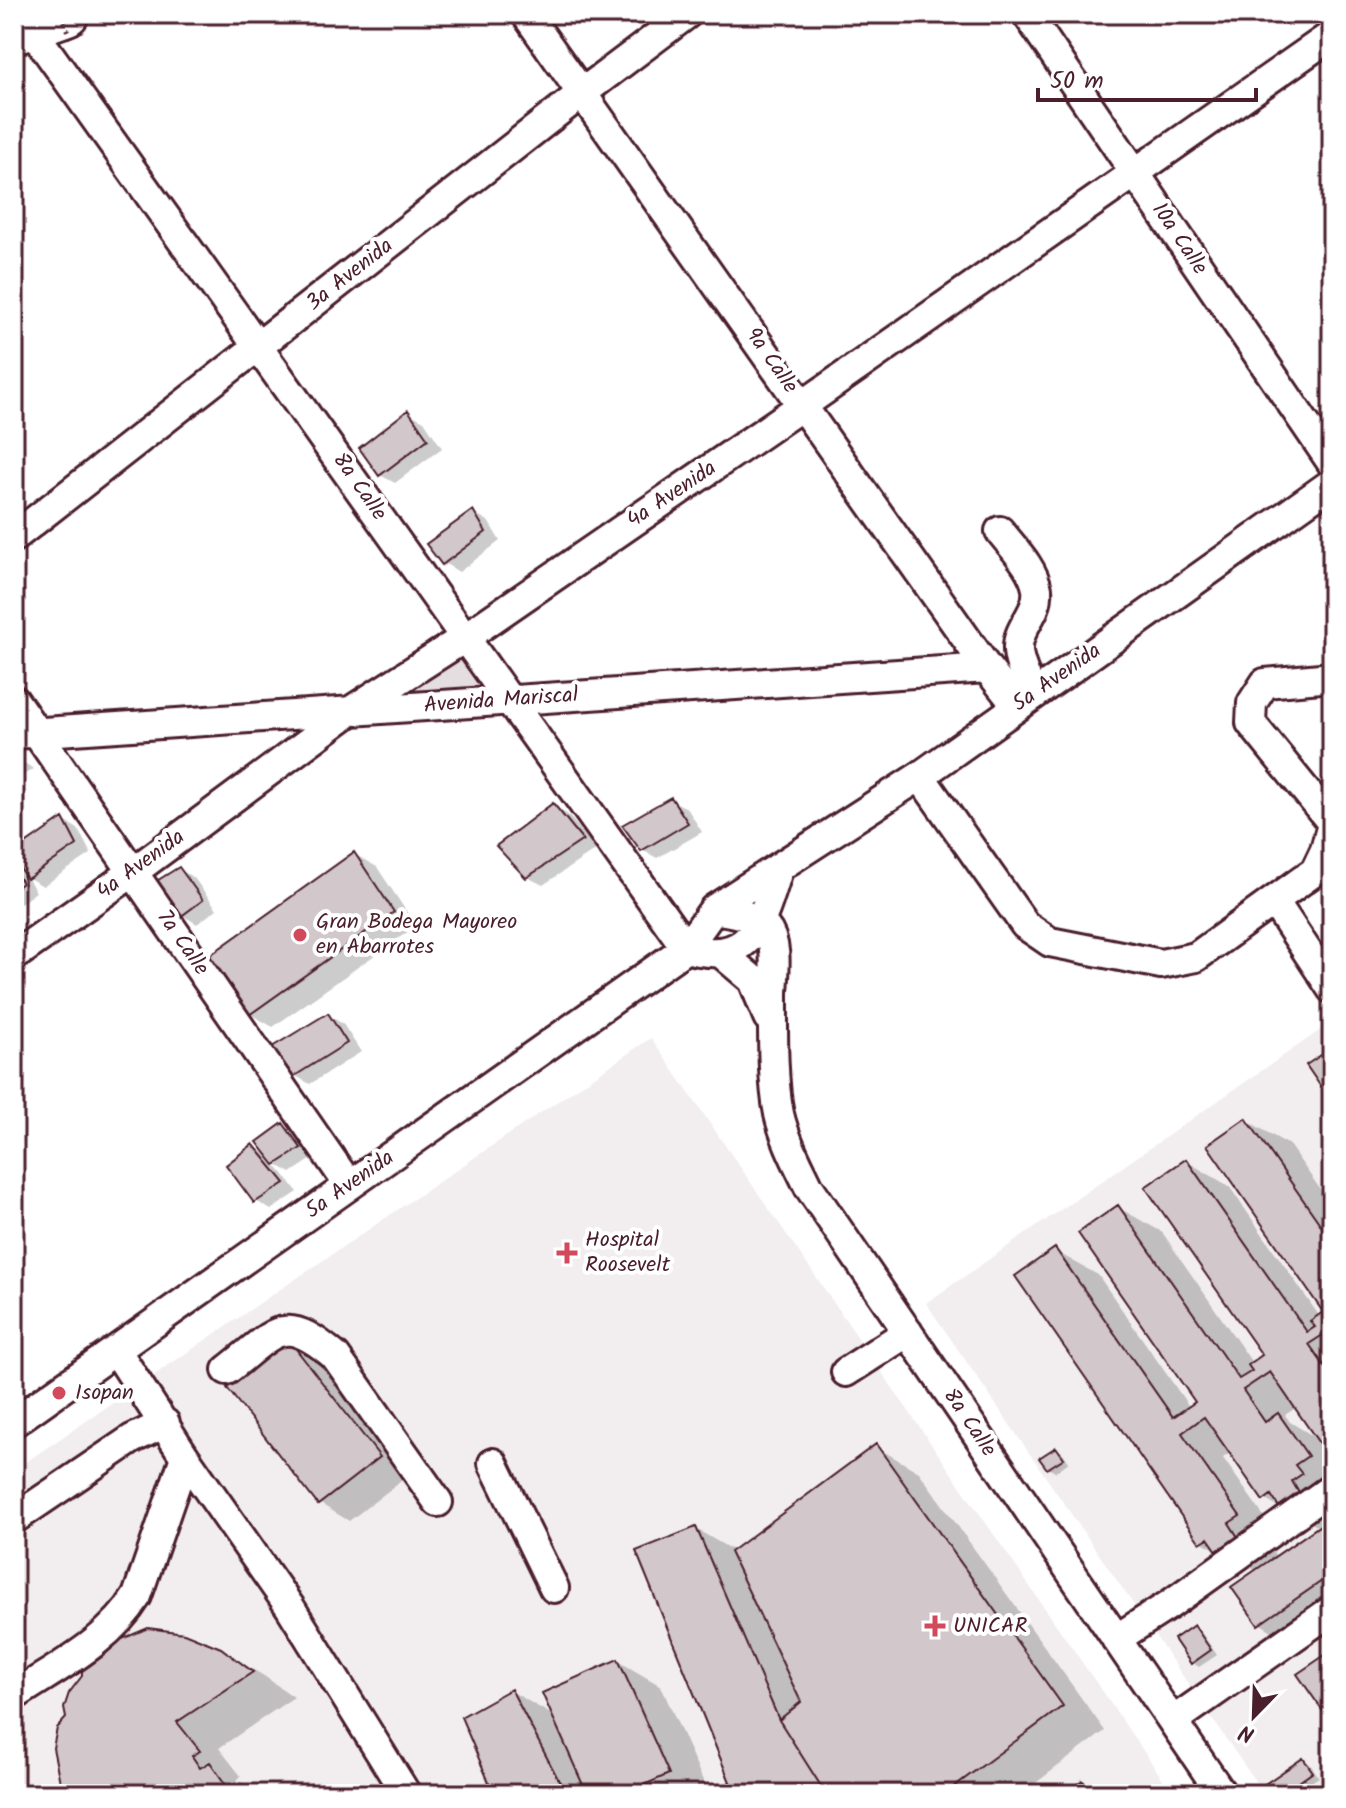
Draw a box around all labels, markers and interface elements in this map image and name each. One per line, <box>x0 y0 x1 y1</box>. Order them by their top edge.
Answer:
scale bar <box>1038 52 1256 102</box>
text: 50 m <box>1050 62 1104 101</box>
street label: 10a Calle <box>1142 196 1216 283</box>
street label: 3a Avenida <box>299 230 401 320</box>
street label: 9a Calle <box>735 321 807 401</box>
street label: 8a Calle <box>323 446 395 528</box>
street label: 4a Avenida <box>620 452 724 538</box>
street label: 5a Avenida <box>1005 634 1109 722</box>
street label: Avenida Mariscal <box>423 678 580 724</box>
street label: 4a Avenida <box>89 821 193 909</box>
street label: 7a Calle <box>147 903 217 983</box>
place label: Gran Bodega Mayoreo en Abarrotes <box>316 905 517 965</box>
marker: Gran Bodega Mayoreo en Abarrotes <box>291 926 309 944</box>
street label: 5a Avenida <box>298 1141 402 1229</box>
place label: Hospital Roosevelt <box>585 1223 671 1283</box>
marker: Hospital Roosevelt <box>556 1242 578 1264</box>
place label: Isopan <box>75 1376 134 1411</box>
street label: 8a Calle <box>933 1381 1005 1465</box>
marker: Isopan <box>50 1384 68 1402</box>
place label: UNICAR <box>953 1609 1027 1644</box>
marker: UNICAR <box>924 1615 946 1637</box>
north arrow <box>1214 1676 1294 1756</box>
text: N <box>1234 1713 1260 1751</box>

